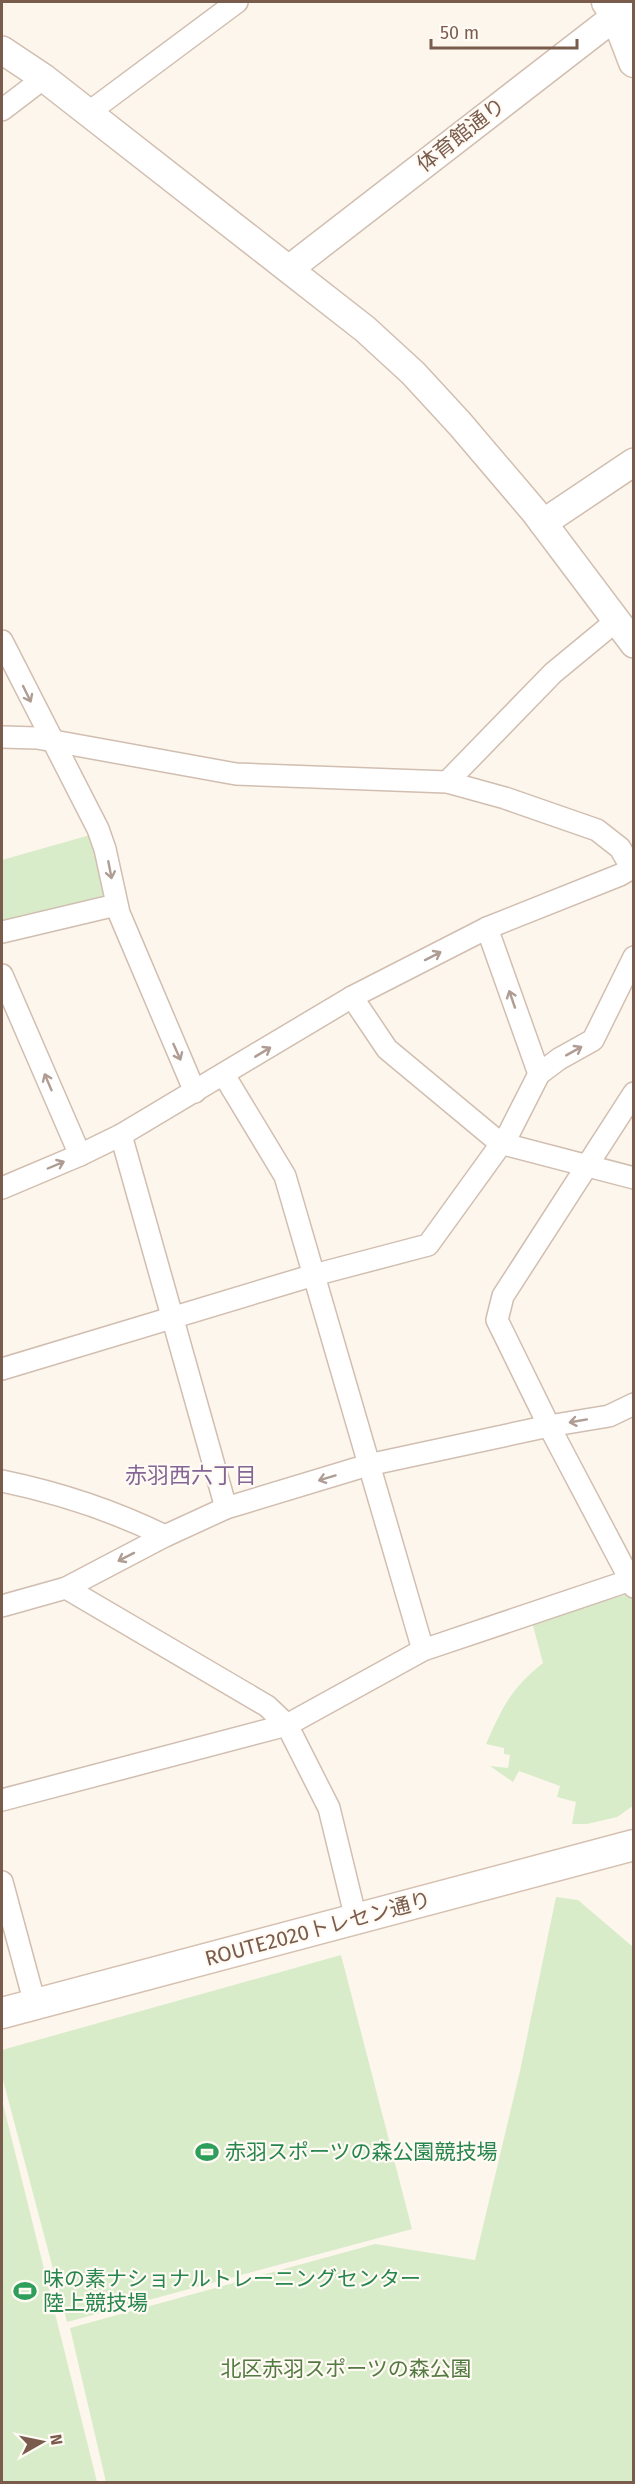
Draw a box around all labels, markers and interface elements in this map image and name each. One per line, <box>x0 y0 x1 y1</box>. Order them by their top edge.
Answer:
scale bar <box>431 12 576 50</box>
text: 50 m <box>440 22 479 44</box>
street label: 体育館通り <box>412 92 510 178</box>
one-way arrow <box>22 684 34 702</box>
one-way arrow <box>105 859 116 879</box>
one-way arrow <box>424 950 441 962</box>
one-way arrow <box>505 990 516 1009</box>
one-way arrow <box>172 1042 183 1061</box>
one-way arrow <box>254 1045 271 1057</box>
one-way arrow <box>565 1045 582 1057</box>
one-way arrow <box>42 1074 53 1092</box>
one-way arrow <box>46 1159 64 1170</box>
one-way arrow <box>569 1416 589 1427</box>
district label: 赤羽西六丁目 <box>125 1462 257 1489</box>
one-way arrow <box>318 1473 337 1484</box>
one-way arrow <box>118 1551 136 1563</box>
street label: ROUTE2020トレセン通り <box>202 1886 434 1972</box>
sports icon: 赤羽スポーツの森公園競技場 <box>194 2139 220 2165</box>
place label: 赤羽スポーツの森公園競技場 <box>225 2139 498 2165</box>
place label: 味の素ナショナルトレーニングセンター 陸上競技場 <box>43 2266 421 2316</box>
sports icon: 味の素ナショナルトレーニングセンター 陸上競技場 <box>12 2278 38 2304</box>
park label: 北区赤羽スポーツの森公園 <box>220 2356 472 2382</box>
north arrow <box>12 2412 72 2472</box>
text: N <box>46 2433 67 2446</box>

